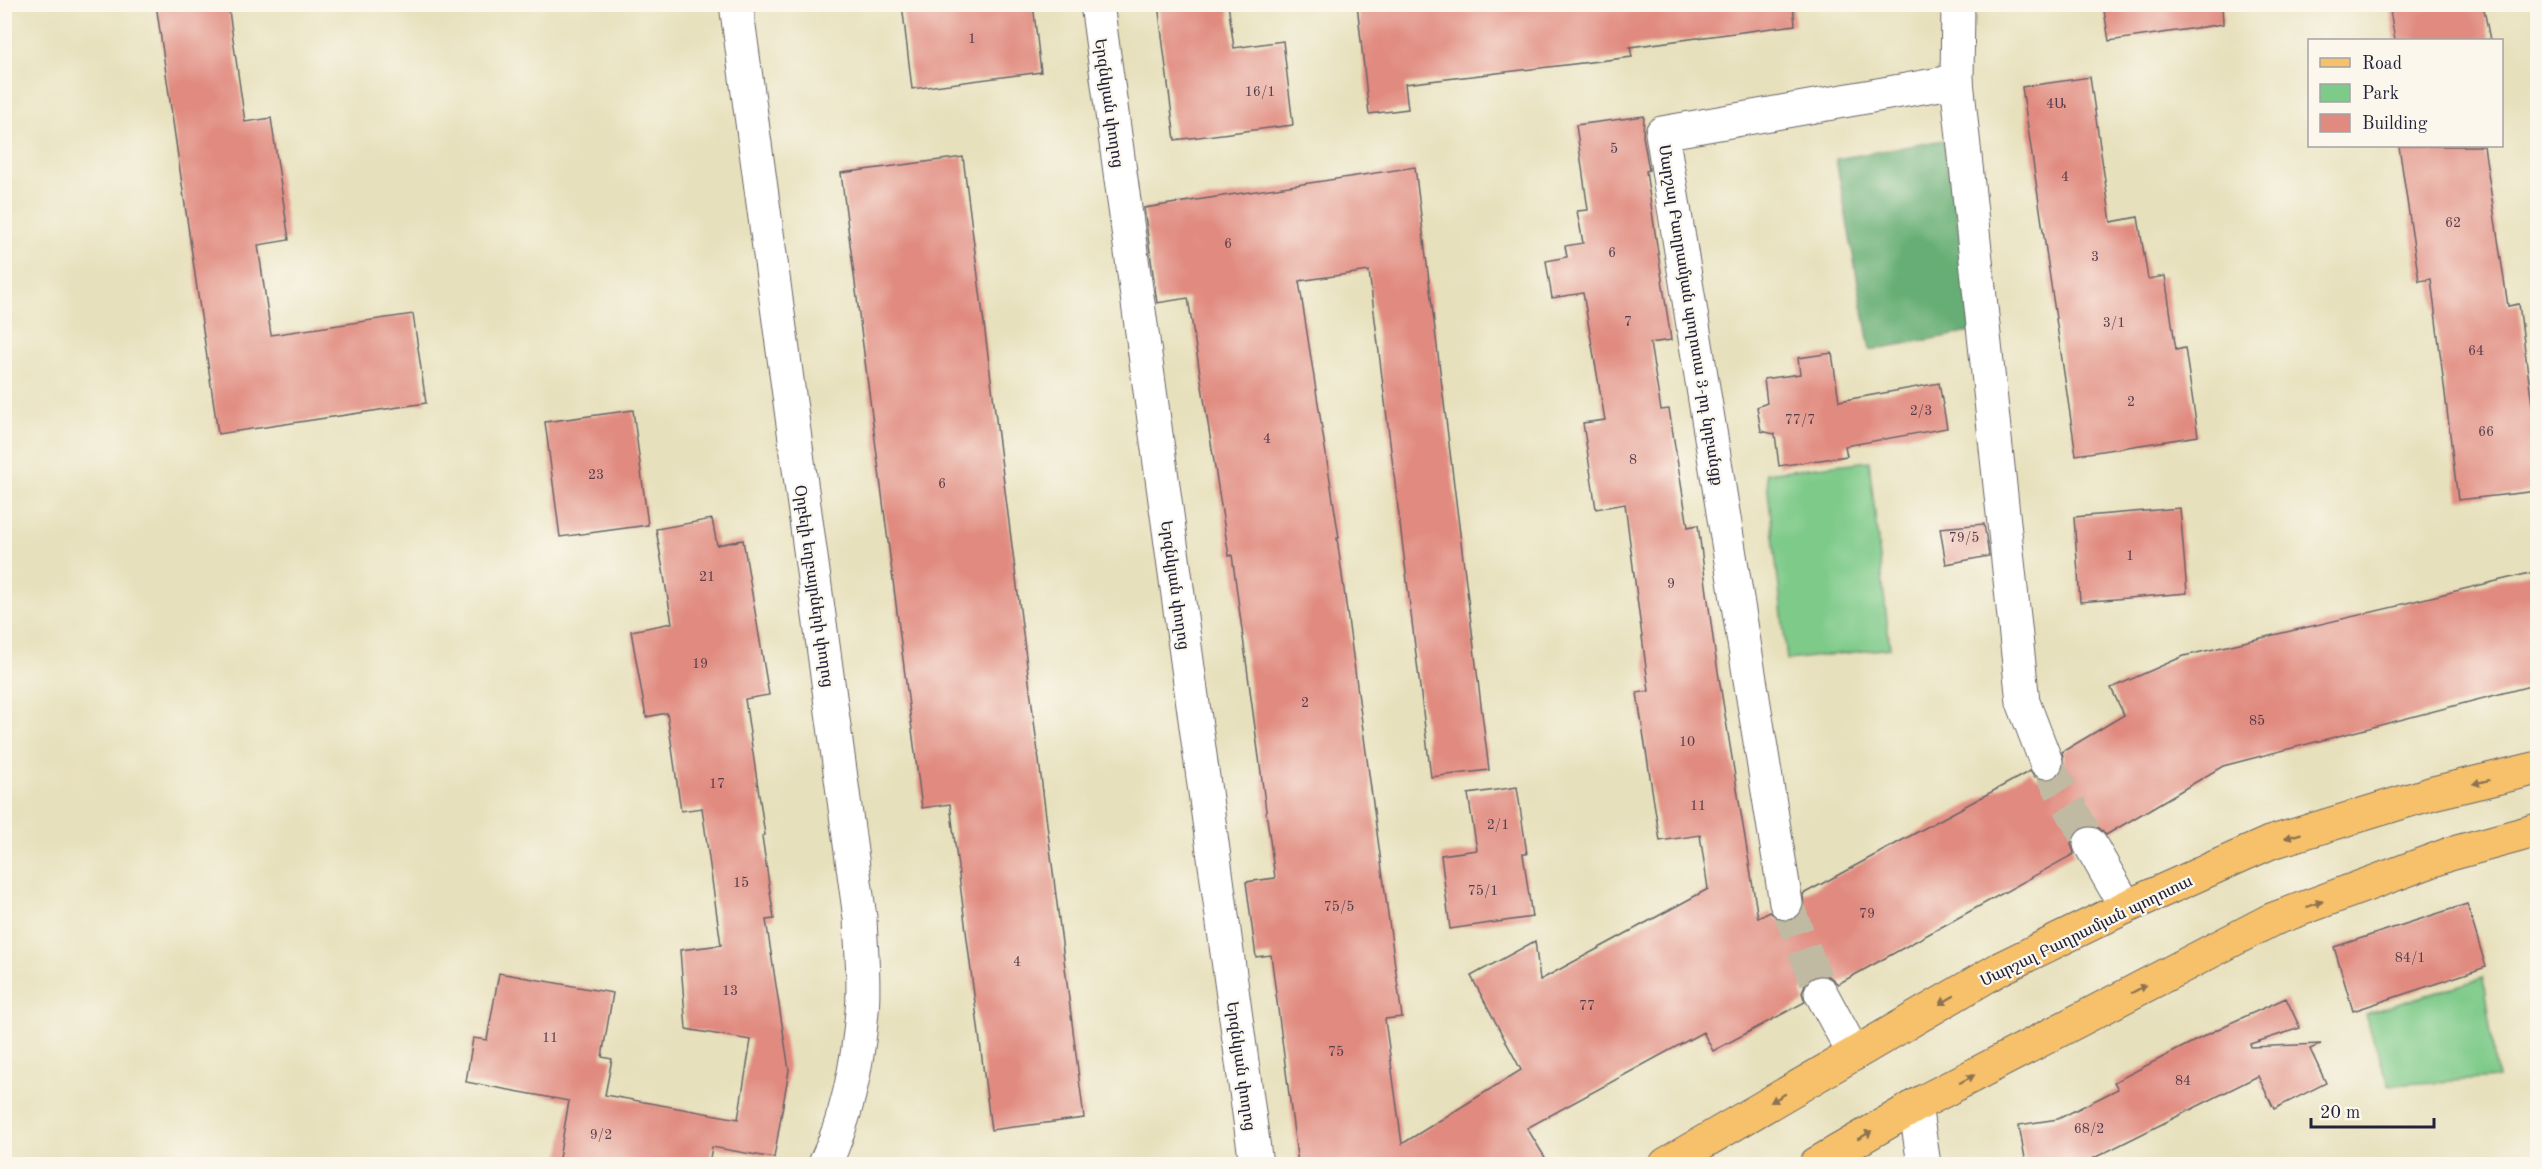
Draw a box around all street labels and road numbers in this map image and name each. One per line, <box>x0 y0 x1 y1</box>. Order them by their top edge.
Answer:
street label: Երզնկյան փողոց <box>1091 38 1125 169</box>
street label: Մարշալ Բաղրամյան պողոտա 3-րդ նրբանցք <box>1655 144 1725 487</box>
street label: Օրբելի եղբայրների փողոց <box>791 484 835 689</box>
street label: Երզնկյան փողոց <box>1157 520 1191 651</box>
street label: Մարշալ Բաղրամյան պողոտա <box>1979 873 2195 990</box>
street label: Երզնկյան փողոց <box>1223 1001 1257 1132</box>

